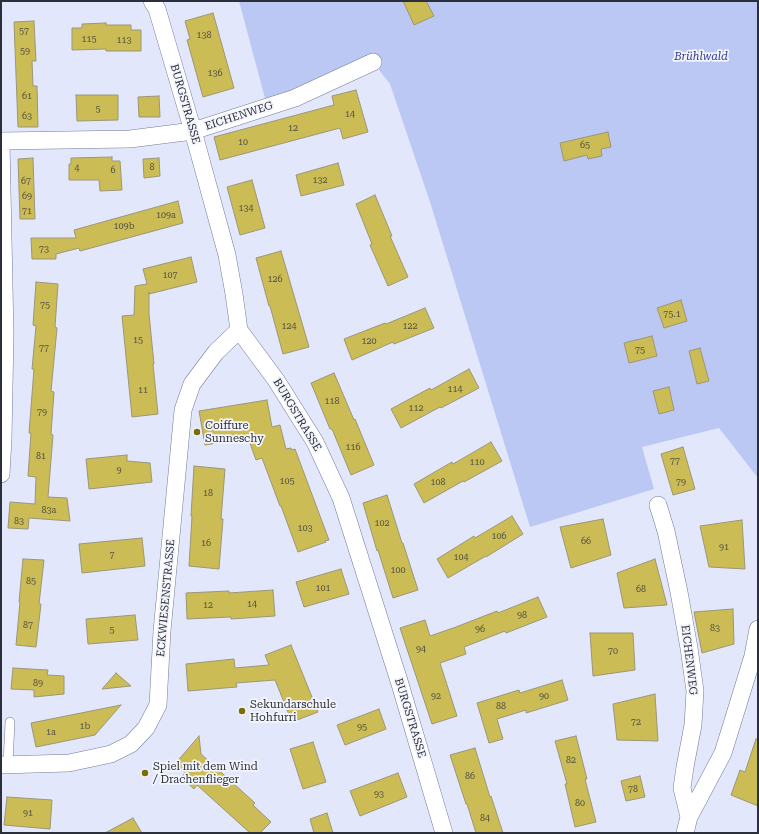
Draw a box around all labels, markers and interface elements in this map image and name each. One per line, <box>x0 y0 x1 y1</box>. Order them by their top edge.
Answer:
house number: 57 <box>19 26 29 36</box>
house number: 138 <box>196 30 212 40</box>
house number: 115 <box>81 34 97 44</box>
house number: 113 <box>116 35 132 45</box>
house number: 59 <box>20 46 30 56</box>
park label: Brühlwald <box>674 50 728 64</box>
street label: BURGSTRASSE <box>167 62 203 146</box>
house number: 136 <box>207 68 223 78</box>
house number: 61 <box>22 91 32 101</box>
street label: EICHENWEG <box>203 99 275 133</box>
house number: 5 <box>95 104 101 114</box>
house number: 14 <box>345 109 355 119</box>
house number: 63 <box>22 111 32 121</box>
house number: 12 <box>288 123 298 133</box>
house number: 10 <box>238 137 248 147</box>
house number: 65 <box>580 140 590 150</box>
house number: 8 <box>149 162 155 172</box>
house number: 4 <box>74 163 80 173</box>
house number: 6 <box>110 165 116 175</box>
house number: 132 <box>312 175 328 185</box>
house number: 67 <box>21 176 31 186</box>
house number: 69 <box>22 191 32 201</box>
house number: 134 <box>238 203 254 213</box>
house number: 71 <box>22 206 32 216</box>
house number: 109a <box>156 210 176 220</box>
house number: 109b <box>114 221 134 231</box>
house number: 73 <box>39 244 49 254</box>
house number: 107 <box>162 270 178 280</box>
house number: 126 <box>267 274 283 284</box>
house number: 75 <box>40 300 50 310</box>
house number: 75.1 <box>663 309 681 319</box>
house number: 124 <box>281 321 297 331</box>
house number: 122 <box>402 321 418 331</box>
house number: 15 <box>133 335 143 345</box>
house number: 120 <box>361 336 377 346</box>
house number: 77 <box>39 343 49 353</box>
house number: 75 <box>635 345 645 355</box>
street label: BURGSTRASSE <box>270 376 324 454</box>
house number: 114 <box>447 384 463 394</box>
house number: 11 <box>138 385 148 395</box>
house number: 118 <box>324 396 340 406</box>
house number: 112 <box>408 403 424 413</box>
house number: 79 <box>37 407 47 417</box>
place label: Coiffure Sunneschy <box>205 419 264 445</box>
marker: Coiffure Sunneschy <box>192 427 202 437</box>
house number: 116 <box>345 442 361 452</box>
house number: 81 <box>36 451 46 461</box>
house number: 77 <box>670 456 680 466</box>
house number: 110 <box>469 457 485 467</box>
house number: 9 <box>116 465 122 475</box>
house number: 105 <box>279 476 295 486</box>
house number: 108 <box>430 477 446 487</box>
house number: 79 <box>676 477 686 487</box>
house number: 18 <box>203 488 213 498</box>
house number: 83a <box>42 505 56 515</box>
house number: 83 <box>14 516 24 526</box>
house number: 102 <box>374 518 390 528</box>
house number: 103 <box>297 523 313 533</box>
house number: 106 <box>491 531 507 541</box>
house number: 66 <box>581 536 591 546</box>
house number: 16 <box>201 538 211 548</box>
street label: ECKWIESENSTRASSE <box>154 539 178 657</box>
house number: 91 <box>719 542 729 552</box>
house number: 7 <box>109 550 115 560</box>
house number: 104 <box>453 552 469 562</box>
house number: 100 <box>390 565 406 575</box>
house number: 85 <box>26 576 36 586</box>
house number: 101 <box>315 583 331 593</box>
house number: 68 <box>636 584 646 594</box>
house number: 14 <box>247 599 257 609</box>
house number: 12 <box>203 600 213 610</box>
house number: 98 <box>517 610 527 620</box>
house number: 87 <box>23 620 33 630</box>
house number: 83 <box>710 623 720 633</box>
house number: 96 <box>475 624 485 634</box>
street label: EICHENWEG <box>678 624 700 696</box>
house number: 5 <box>109 625 115 635</box>
house number: 94 <box>416 644 426 654</box>
house number: 70 <box>608 646 618 656</box>
street label: BURGSTRASSE <box>392 677 428 759</box>
house number: 89 <box>33 678 43 688</box>
house number: 92 <box>431 691 441 701</box>
house number: 90 <box>539 691 549 701</box>
place label: Sekundarschule Hohfurri <box>250 698 336 724</box>
house number: 88 <box>496 701 506 711</box>
marker: Sekundarschule Hohfurri <box>237 706 247 716</box>
house number: 72 <box>631 717 641 727</box>
house number: 1b <box>80 721 90 731</box>
house number: 95 <box>357 722 367 732</box>
house number: 1a <box>46 727 56 737</box>
house number: 82 <box>566 755 576 765</box>
place label: Spiel mit dem Wind / Drachenflieger <box>153 760 258 786</box>
marker: Spiel mit dem Wind / Drachenflieger <box>140 768 150 778</box>
house number: 86 <box>465 771 475 781</box>
house number: 78 <box>628 784 638 794</box>
house number: 93 <box>374 789 384 799</box>
house number: 80 <box>575 798 585 808</box>
house number: 91 <box>23 808 33 818</box>
house number: 84 <box>480 813 490 823</box>

